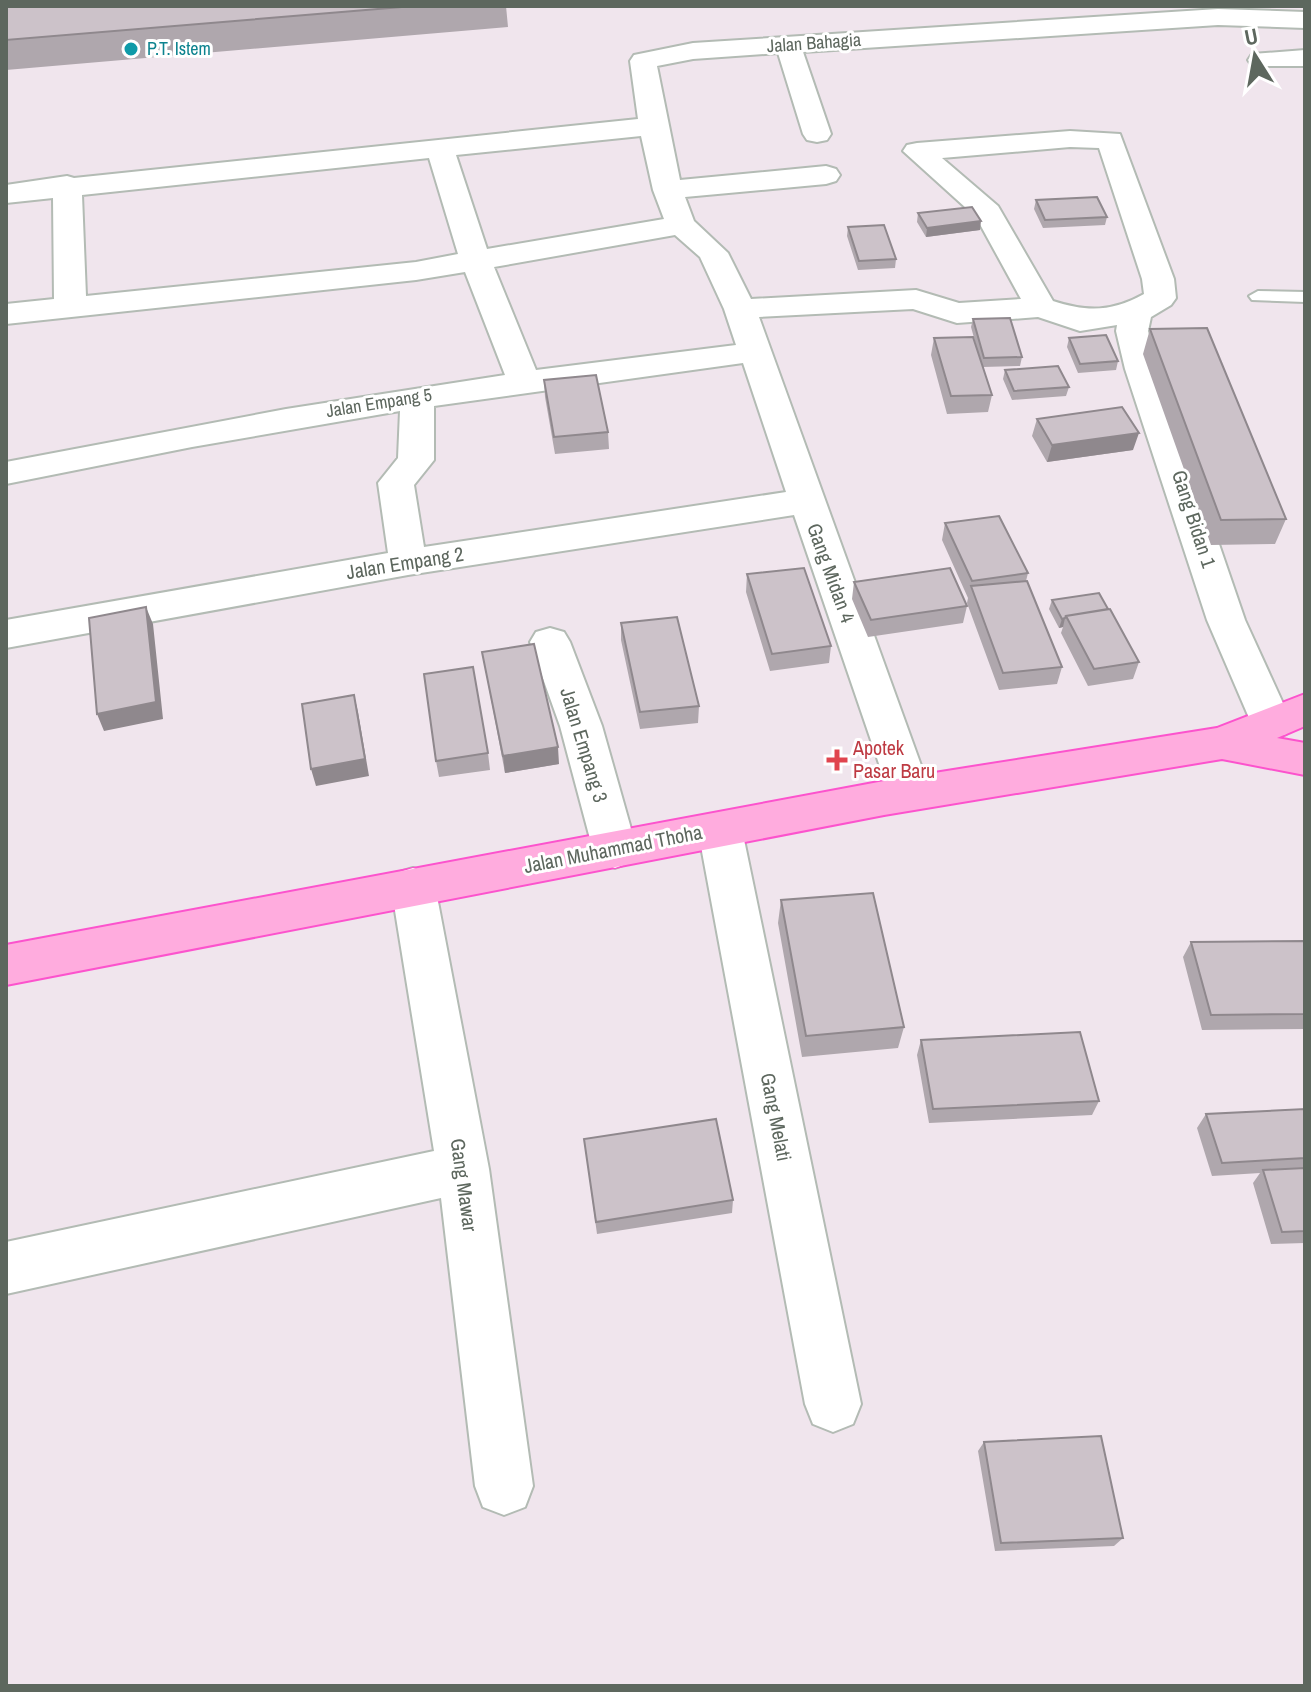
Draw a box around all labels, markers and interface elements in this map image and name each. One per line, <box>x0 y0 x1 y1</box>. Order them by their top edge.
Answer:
north arrow <box>1215 16 1295 96</box>
text: U <box>1242 20 1260 52</box>
street label: Jalan Bahagia <box>766 27 862 58</box>
place label: P.T. Istem <box>147 36 211 61</box>
marker: P.T. Istem <box>122 40 140 58</box>
street label: Jalan Empang 5 <box>324 382 434 423</box>
street label: Gang Bidan 1 <box>1166 467 1223 571</box>
street label: Gang Midan 4 <box>801 519 862 626</box>
street label: Jalan Empang 2 <box>344 540 466 585</box>
street label: Jalan Empang 3 <box>554 684 615 805</box>
place label: Apotek Pasar Baru <box>852 734 935 784</box>
marker: Apotek Pasar Baru <box>828 751 846 769</box>
street label: Jalan Muhammad Thoha <box>521 818 704 879</box>
street label: Gang Melati <box>755 1070 798 1163</box>
street label: Gang Mawar <box>445 1137 484 1234</box>

